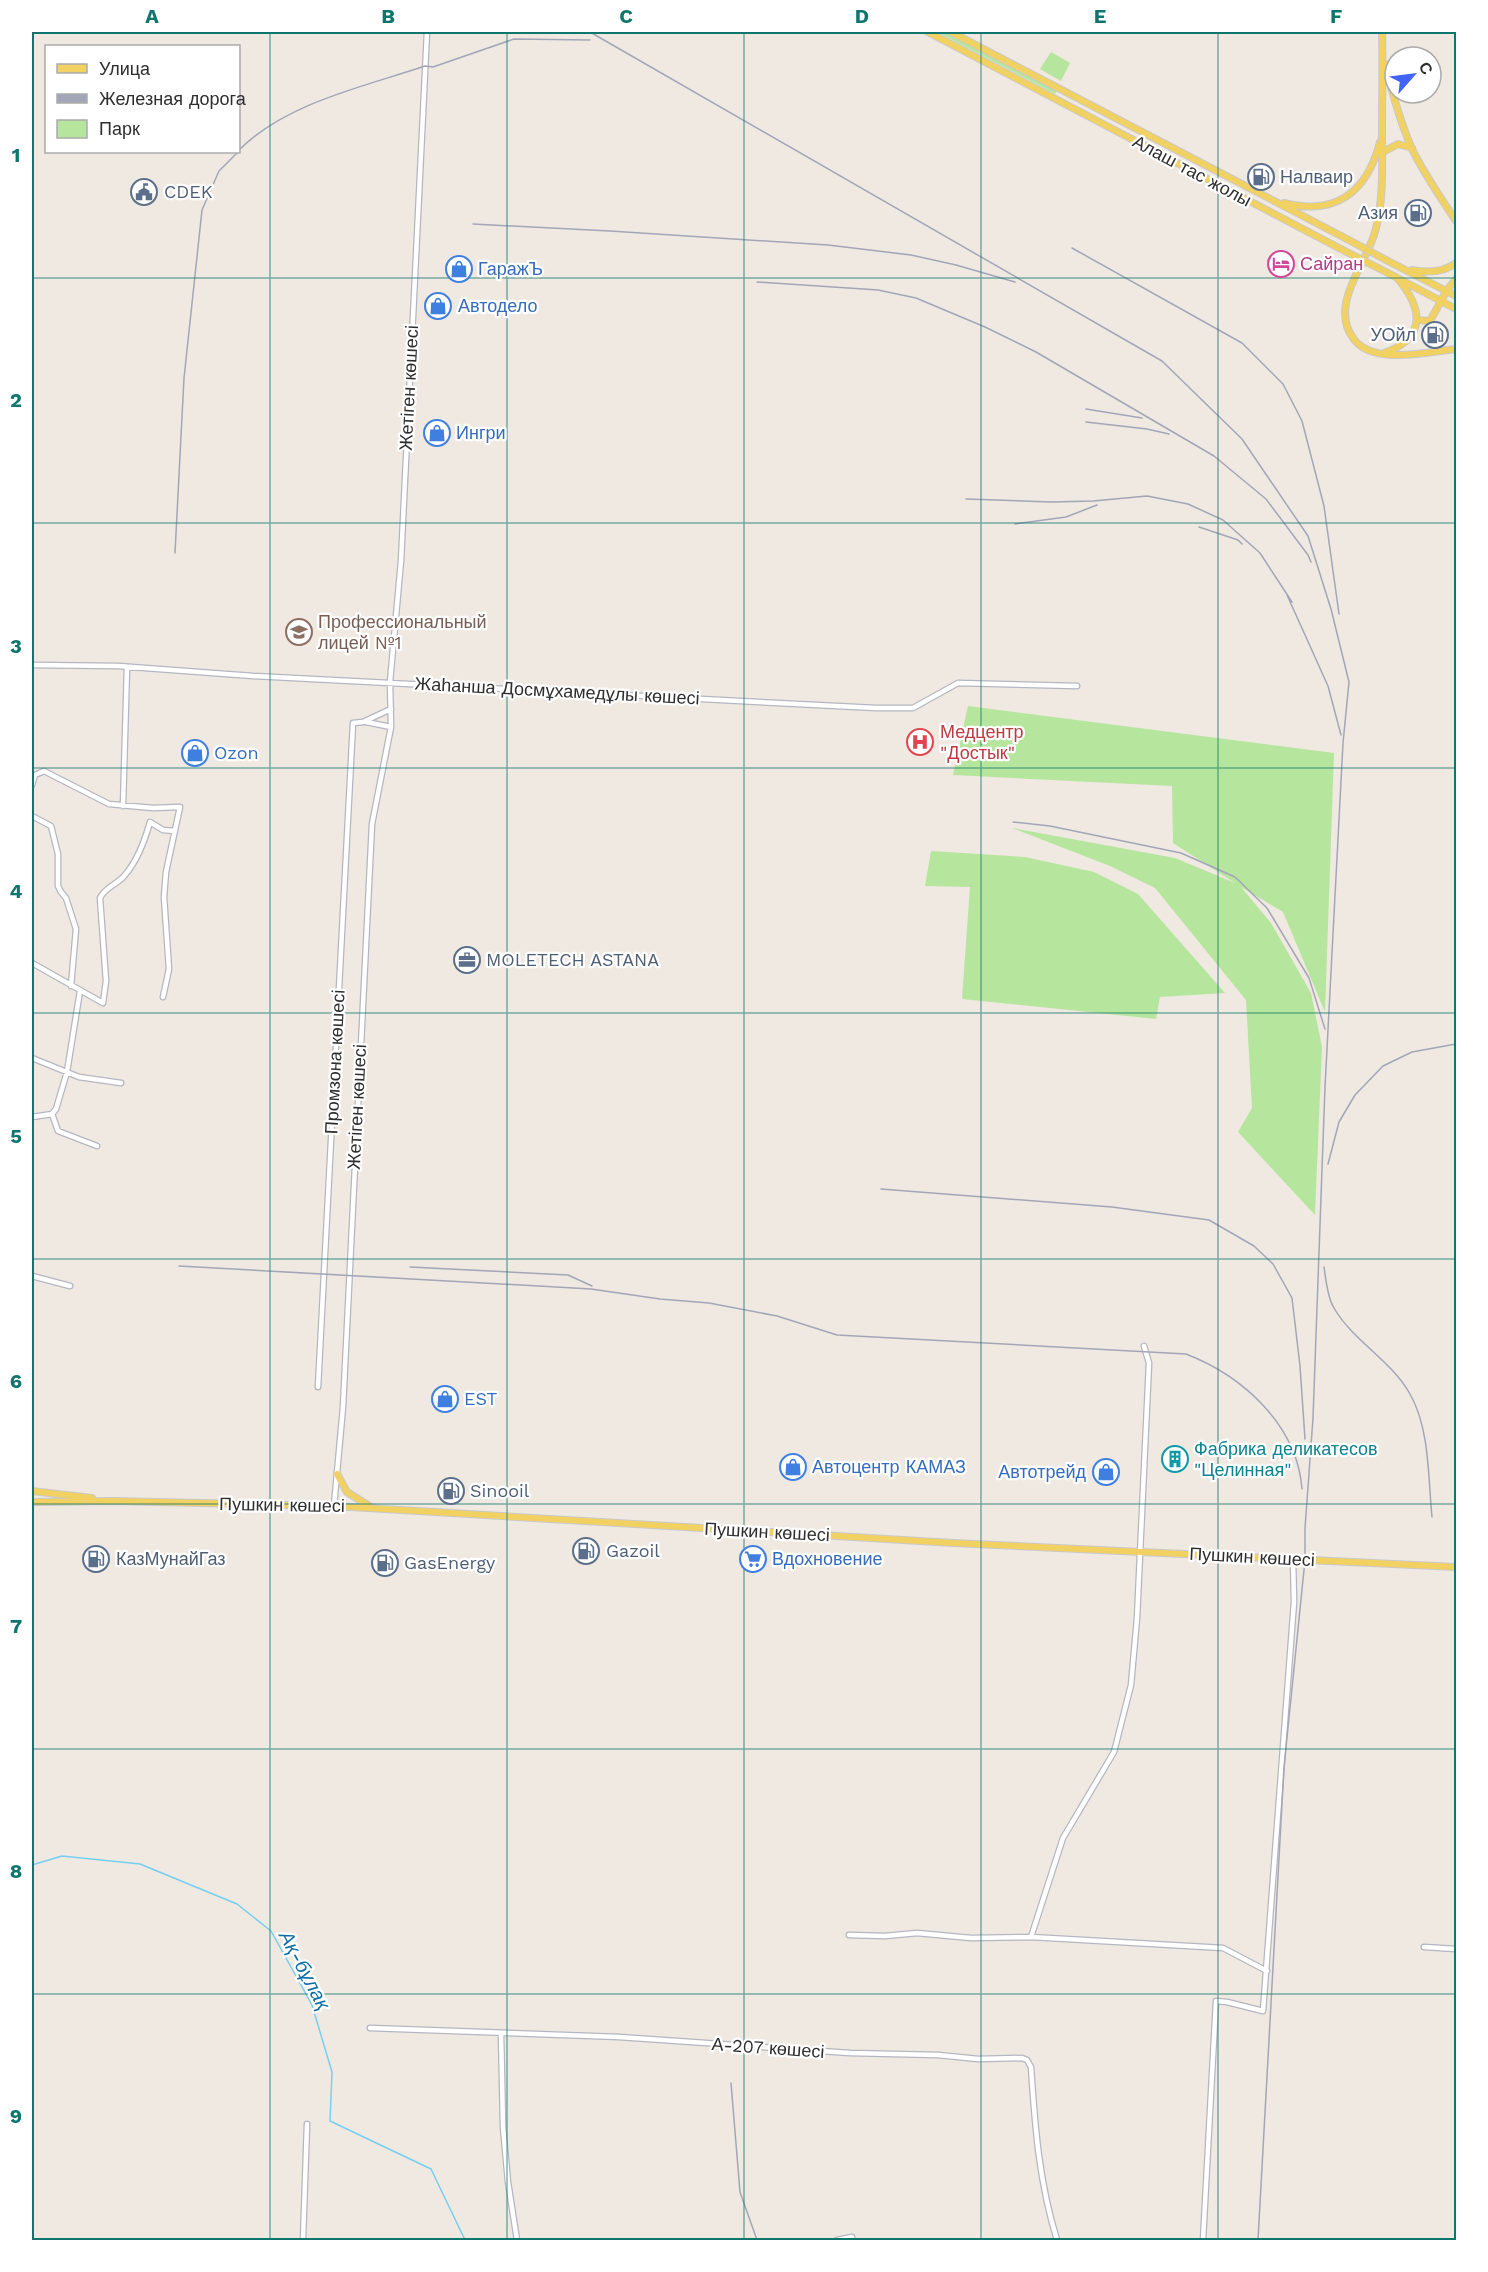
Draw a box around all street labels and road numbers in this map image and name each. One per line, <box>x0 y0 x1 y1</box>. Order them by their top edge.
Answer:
street label: Алаш тас жолы <box>1129 130 1255 211</box>
street label: Жетіген көшесі <box>395 325 422 451</box>
street label: Жаһанша Досмұхамедұлы көшесі <box>414 673 700 708</box>
street label: Промзона көшесі <box>320 989 349 1135</box>
street label: Жетіген көшесі <box>343 1044 370 1170</box>
street label: Пушкин көшесі <box>219 1493 345 1516</box>
street label: Пушкин көшесі <box>704 1518 830 1545</box>
street label: Пушкин көшесі <box>1189 1543 1315 1570</box>
street label: А-207 көшесі <box>711 2033 825 2062</box>

